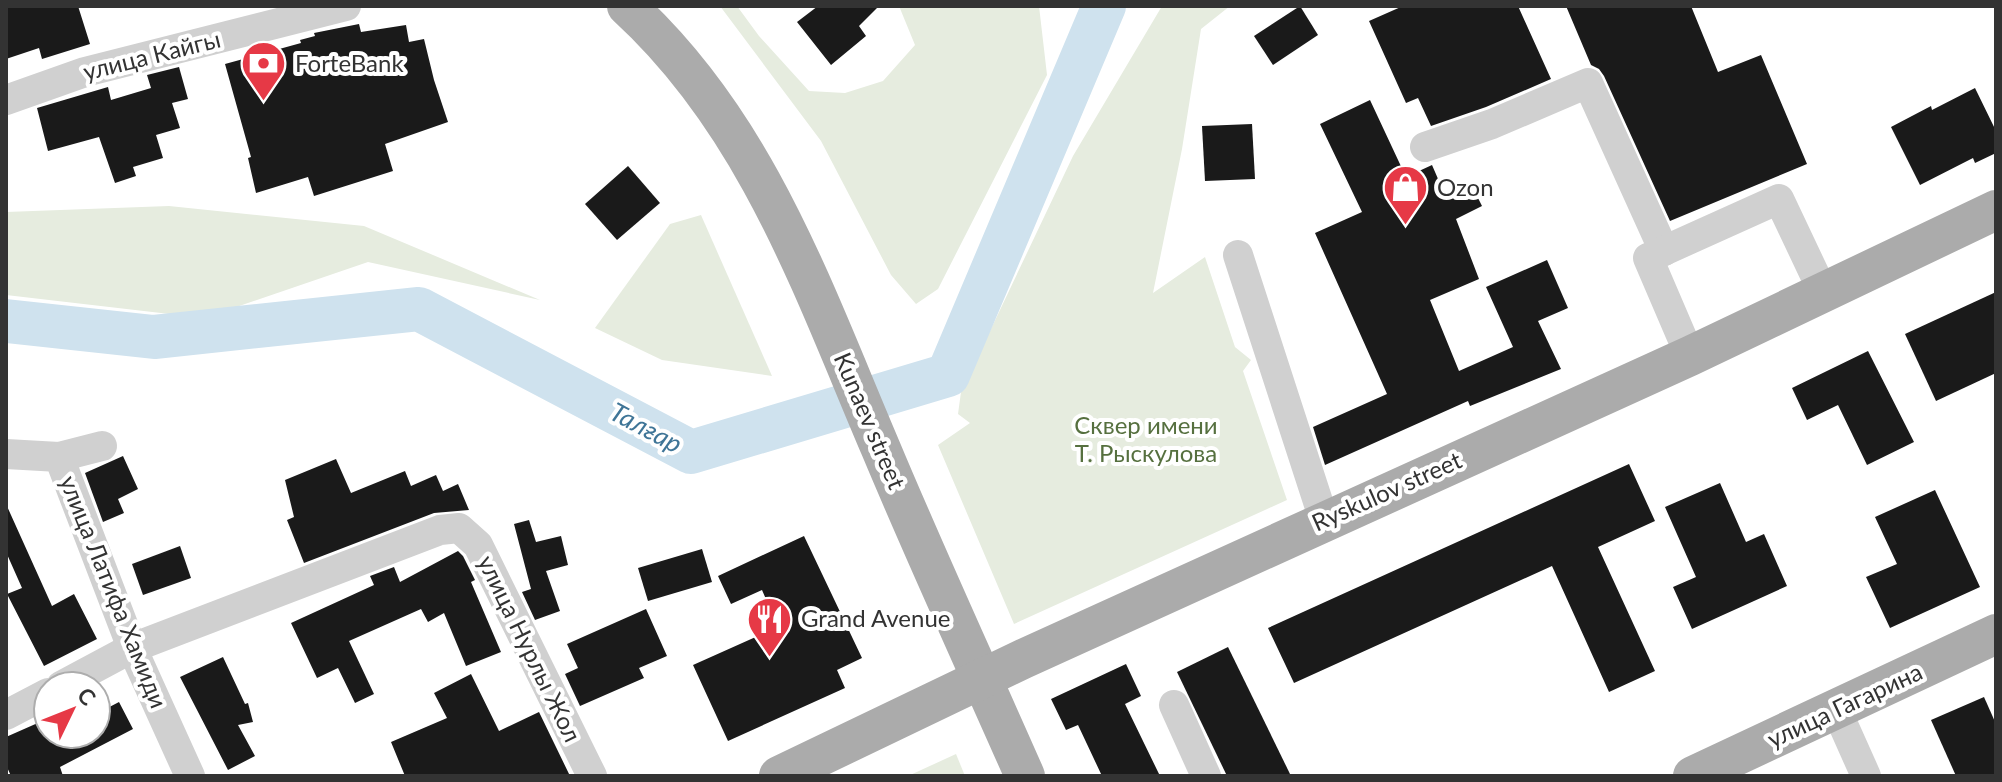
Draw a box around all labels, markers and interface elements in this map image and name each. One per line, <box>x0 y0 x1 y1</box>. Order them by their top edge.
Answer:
street label: улица Кайгы <box>80 23 223 86</box>
bank icon: ForteBank <box>240 40 288 103</box>
place label: ForteBank <box>295 48 404 77</box>
shop icon: Ozon <box>1382 164 1430 227</box>
place label: Ozon <box>1437 172 1494 201</box>
street label: Kunaev street <box>829 348 912 493</box>
water label: Талғар <box>605 395 688 459</box>
park label: Сквер имени Т. Рыскулова <box>1074 410 1218 467</box>
street label: Ryskulov street <box>1307 445 1466 537</box>
street label: улица Латифа Хамиди <box>54 471 174 712</box>
street label: улица Нурлы Жол <box>473 550 588 746</box>
restaurant icon: Grand Avenue <box>746 595 794 658</box>
place label: Grand Avenue <box>801 603 950 632</box>
street label: улица Гагарина <box>1762 656 1926 753</box>
north arrow <box>32 670 112 750</box>
text: С <box>72 681 102 711</box>

